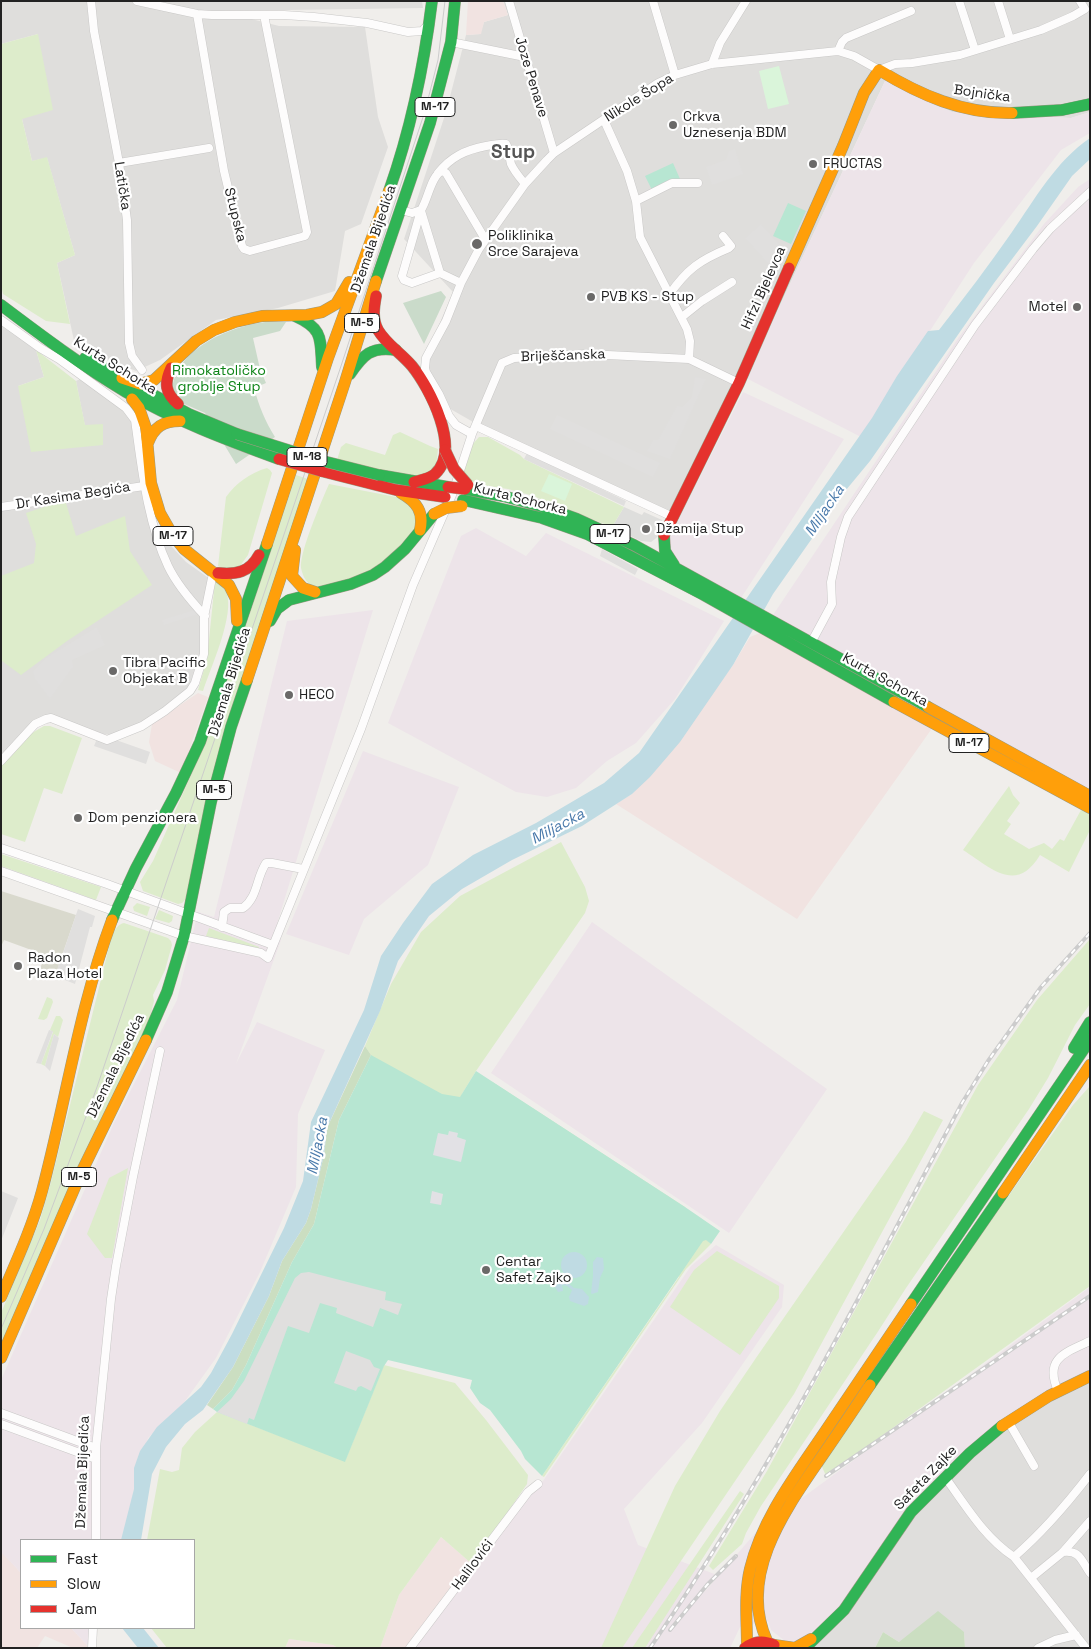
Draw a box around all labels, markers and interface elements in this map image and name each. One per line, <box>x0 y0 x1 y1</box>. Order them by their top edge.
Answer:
street label: Joze Penave <box>511 35 551 119</box>
street label: Nikole Šopa <box>601 70 677 126</box>
street label: Bojnička <box>953 82 1011 106</box>
road number: M-17 <box>415 98 455 116</box>
place label: Crkva Uznesenja BDM <box>683 109 786 142</box>
marker: Crkva Uznesenja BDM <box>667 119 679 131</box>
district label: Stup <box>491 142 535 164</box>
place label: FRUCTAS <box>823 156 882 172</box>
marker: FRUCTAS <box>807 158 819 170</box>
street label: Latička <box>110 161 134 211</box>
street label: Džemala Bijedića <box>348 183 400 295</box>
street label: Stupska <box>220 186 250 244</box>
place label: Poliklinika Srce Sarajeva <box>488 228 578 260</box>
marker: Poliklinika Srce Sarajeva <box>470 237 484 251</box>
street label: Hifzi Bjelevca <box>738 244 790 332</box>
place label: PVB KS - Stup <box>601 289 694 305</box>
marker: PVB KS - Stup <box>585 291 597 303</box>
place label: Motel <box>1029 299 1067 315</box>
marker: Motel <box>1071 301 1083 313</box>
road number: M-5 <box>344 314 380 332</box>
street label: Kurta Schorka <box>70 334 160 398</box>
street label: Briješčanska <box>520 346 606 366</box>
park label: Rimokatoličko groblje Stup <box>172 363 266 396</box>
road number: M-18 <box>287 448 327 467</box>
street label: Dr Kasima Begića <box>15 479 131 513</box>
street label: Kurta Schorka <box>472 479 568 519</box>
water label: Miljacka <box>801 482 849 540</box>
place label: Džamija Stup <box>656 521 744 537</box>
marker: Džamija Stup <box>640 523 652 535</box>
road number: M-17 <box>590 524 630 544</box>
road number: M-17 <box>153 526 193 546</box>
street label: Džemala Bijedića <box>205 625 255 739</box>
street label: Kurta Schorka <box>839 650 931 710</box>
place label: Tibra Pacific Objekat B <box>123 655 206 688</box>
marker: Tibra Pacific Objekat B <box>107 665 119 677</box>
place label: HECO <box>299 687 334 703</box>
marker: HECO <box>283 689 295 701</box>
road number: M-17 <box>949 734 989 752</box>
road number: M-5 <box>196 780 232 800</box>
water label: Miljacka <box>528 805 588 849</box>
place label: Dom penzionera <box>88 810 197 826</box>
marker: Dom penzionera <box>72 812 84 824</box>
place label: Radon Plaza Hotel <box>28 950 102 982</box>
marker: Radon Plaza Hotel <box>12 960 24 972</box>
street label: Džemala Bijedića <box>84 1012 148 1120</box>
water label: Miljacka <box>304 1116 332 1176</box>
road number: M-5 <box>62 1168 96 1186</box>
place label: Centar Safet Zajko <box>496 1254 571 1286</box>
marker: Centar Safet Zajko <box>480 1264 492 1276</box>
street label: Džemala Bijedića <box>73 1415 93 1529</box>
street label: Safeta Zajke <box>891 1442 961 1514</box>
street label: Halilovići <box>449 1537 497 1593</box>
legend <box>20 1539 195 1629</box>
text: Fast <box>67 1549 98 1568</box>
text: Slow <box>67 1574 101 1593</box>
text: Jam <box>67 1599 97 1618</box>

